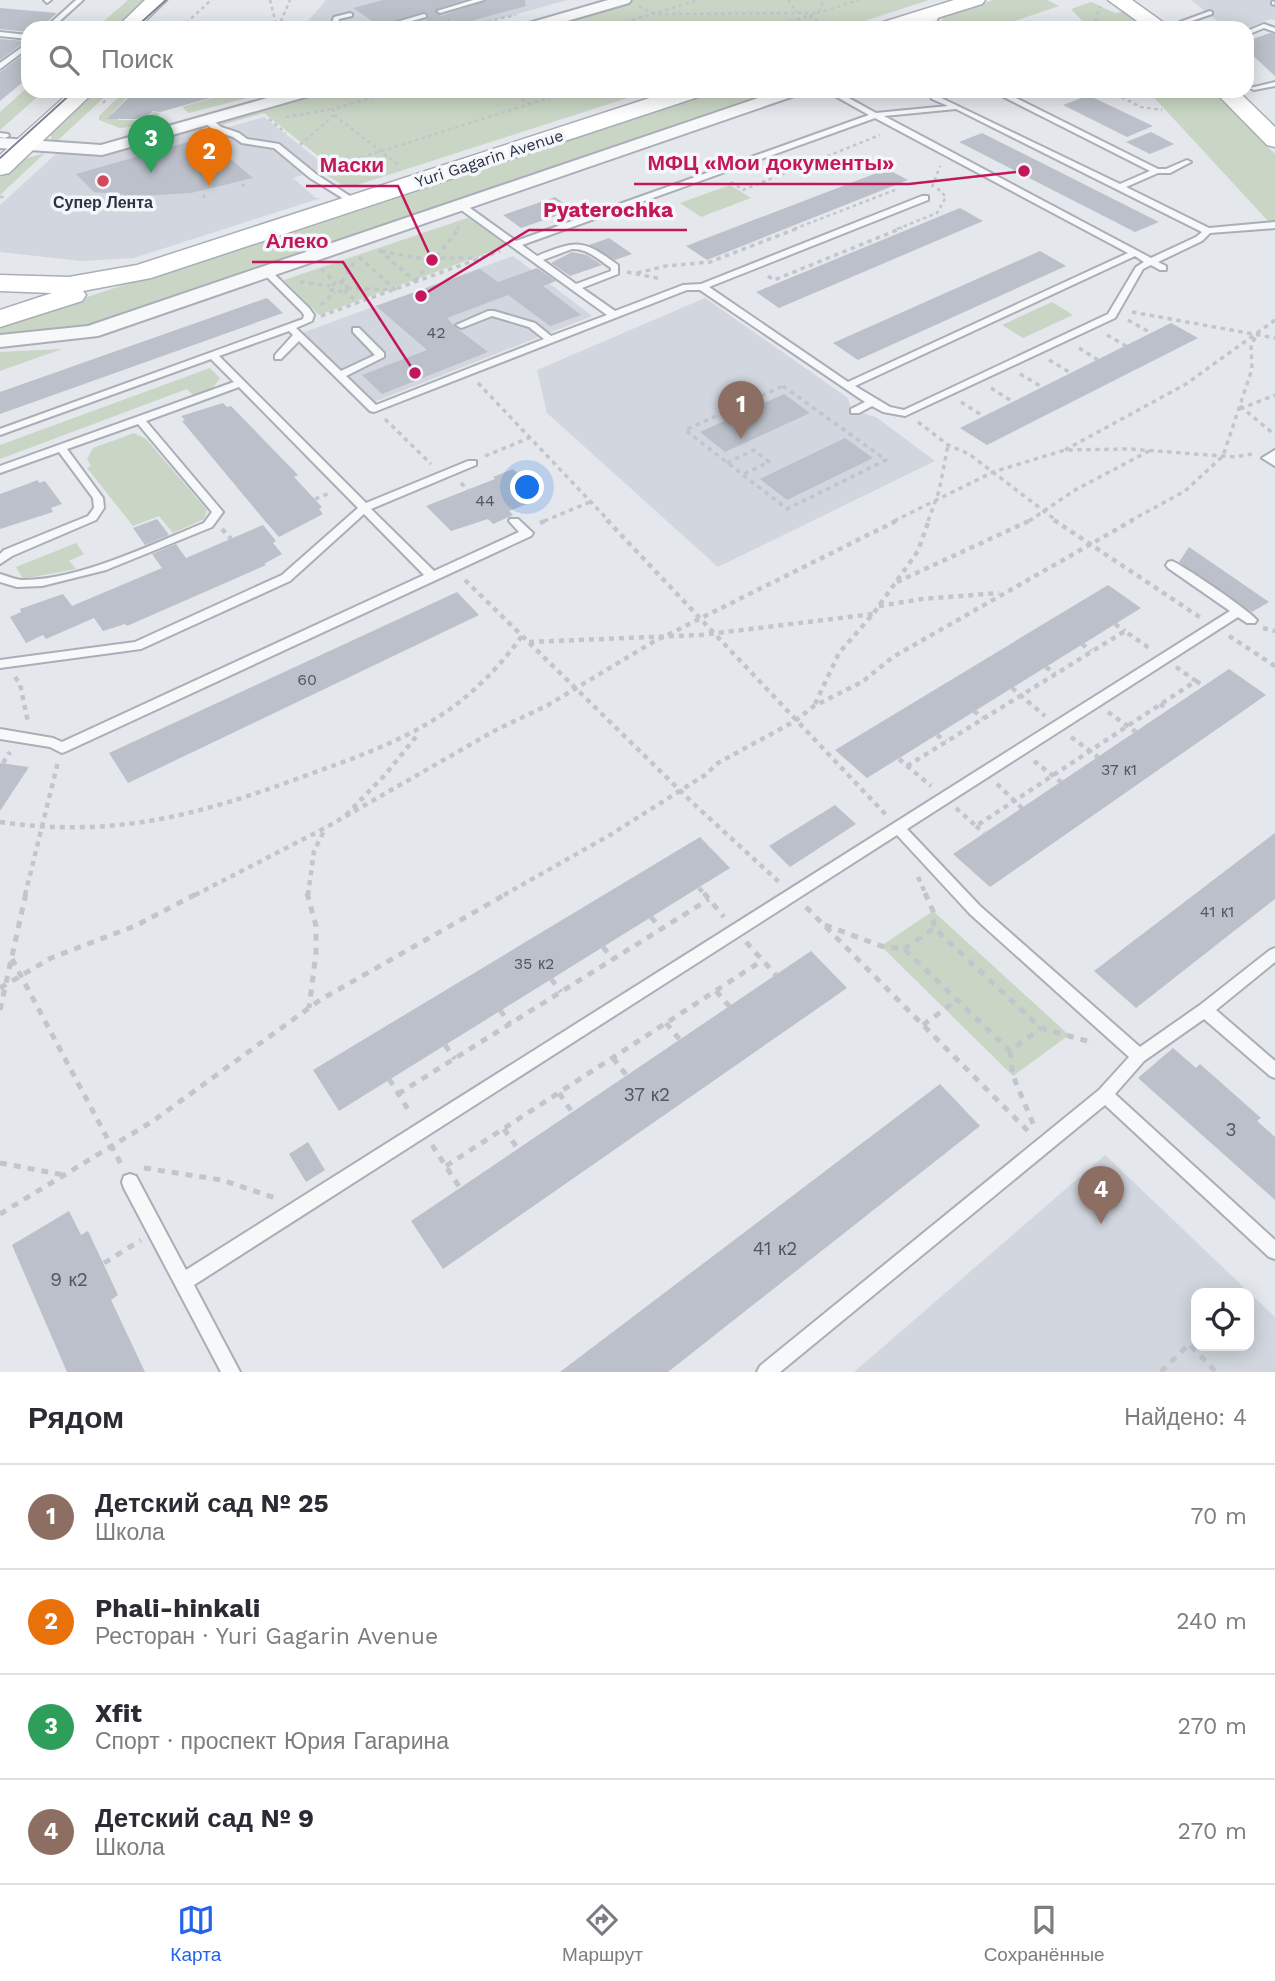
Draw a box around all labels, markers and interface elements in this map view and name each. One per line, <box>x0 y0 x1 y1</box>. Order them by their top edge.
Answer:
search box <box>21 21 1254 98</box>
icon: search <box>45 41 83 79</box>
text: Поиск <box>101 44 173 74</box>
pin: 3 <box>128 115 174 173</box>
street label: Yuri Gagarin Avenue <box>413 126 566 191</box>
pin: 2 <box>186 128 232 186</box>
callout: МФЦ «Мои документы» <box>634 142 909 184</box>
callout: Маски <box>306 144 398 186</box>
text: МФЦ «Мои документы» <box>648 150 894 175</box>
text: Маски <box>320 152 384 177</box>
marker: Супер Лента <box>95 173 111 189</box>
callout: Pyaterochka <box>529 188 687 230</box>
place label: Супер Лента <box>53 193 153 212</box>
text: Pyaterochka <box>543 197 674 222</box>
callout: Алеко <box>252 220 343 262</box>
text: Алеко <box>266 228 328 253</box>
house number: 42 <box>426 323 446 342</box>
pin: 1 <box>718 381 764 439</box>
your location <box>510 470 544 504</box>
house number: 44 <box>475 491 495 510</box>
house number: 60 <box>297 670 317 689</box>
house number: 37 к1 <box>1101 760 1137 779</box>
house number: 41 к1 <box>1200 902 1234 921</box>
house number: 35 к2 <box>514 954 554 973</box>
house number: 37 к2 <box>624 1083 670 1106</box>
house number: 3 <box>1225 1118 1237 1141</box>
pin: 4 <box>1078 1166 1124 1224</box>
house number: 41 к2 <box>753 1237 797 1260</box>
house number: 9 к2 <box>50 1268 88 1291</box>
map controls <box>1191 1288 1254 1351</box>
button: locate <box>1191 1288 1254 1351</box>
text: Рядом <box>28 1400 124 1435</box>
text: Найдено: 4 <box>1124 1404 1247 1431</box>
text: Детский сад № 25 <box>95 1488 329 1518</box>
text: 1 <box>46 1503 56 1530</box>
text: 70 m <box>1190 1503 1247 1530</box>
text: Школа <box>95 1519 165 1546</box>
text: Phali-hinkali <box>95 1593 260 1623</box>
text: 2 <box>44 1608 58 1635</box>
text: 240 m <box>1176 1608 1247 1635</box>
text: Ресторан · Yuri Gagarin Avenue <box>95 1623 438 1650</box>
text: Xfit <box>95 1698 142 1728</box>
text: 3 <box>44 1713 58 1740</box>
text: 270 m <box>1178 1713 1247 1740</box>
text: Спорт · проспект Юрия Гагарина <box>95 1728 449 1755</box>
text: Детский сад № 9 <box>95 1803 314 1833</box>
text: 4 <box>44 1818 58 1845</box>
text: 270 m <box>1178 1818 1247 1845</box>
text: Школа <box>95 1834 165 1861</box>
tab: Карта <box>170 1901 221 1966</box>
tab: Маршрут <box>562 1901 643 1966</box>
tab: Сохранённые <box>984 1901 1105 1966</box>

